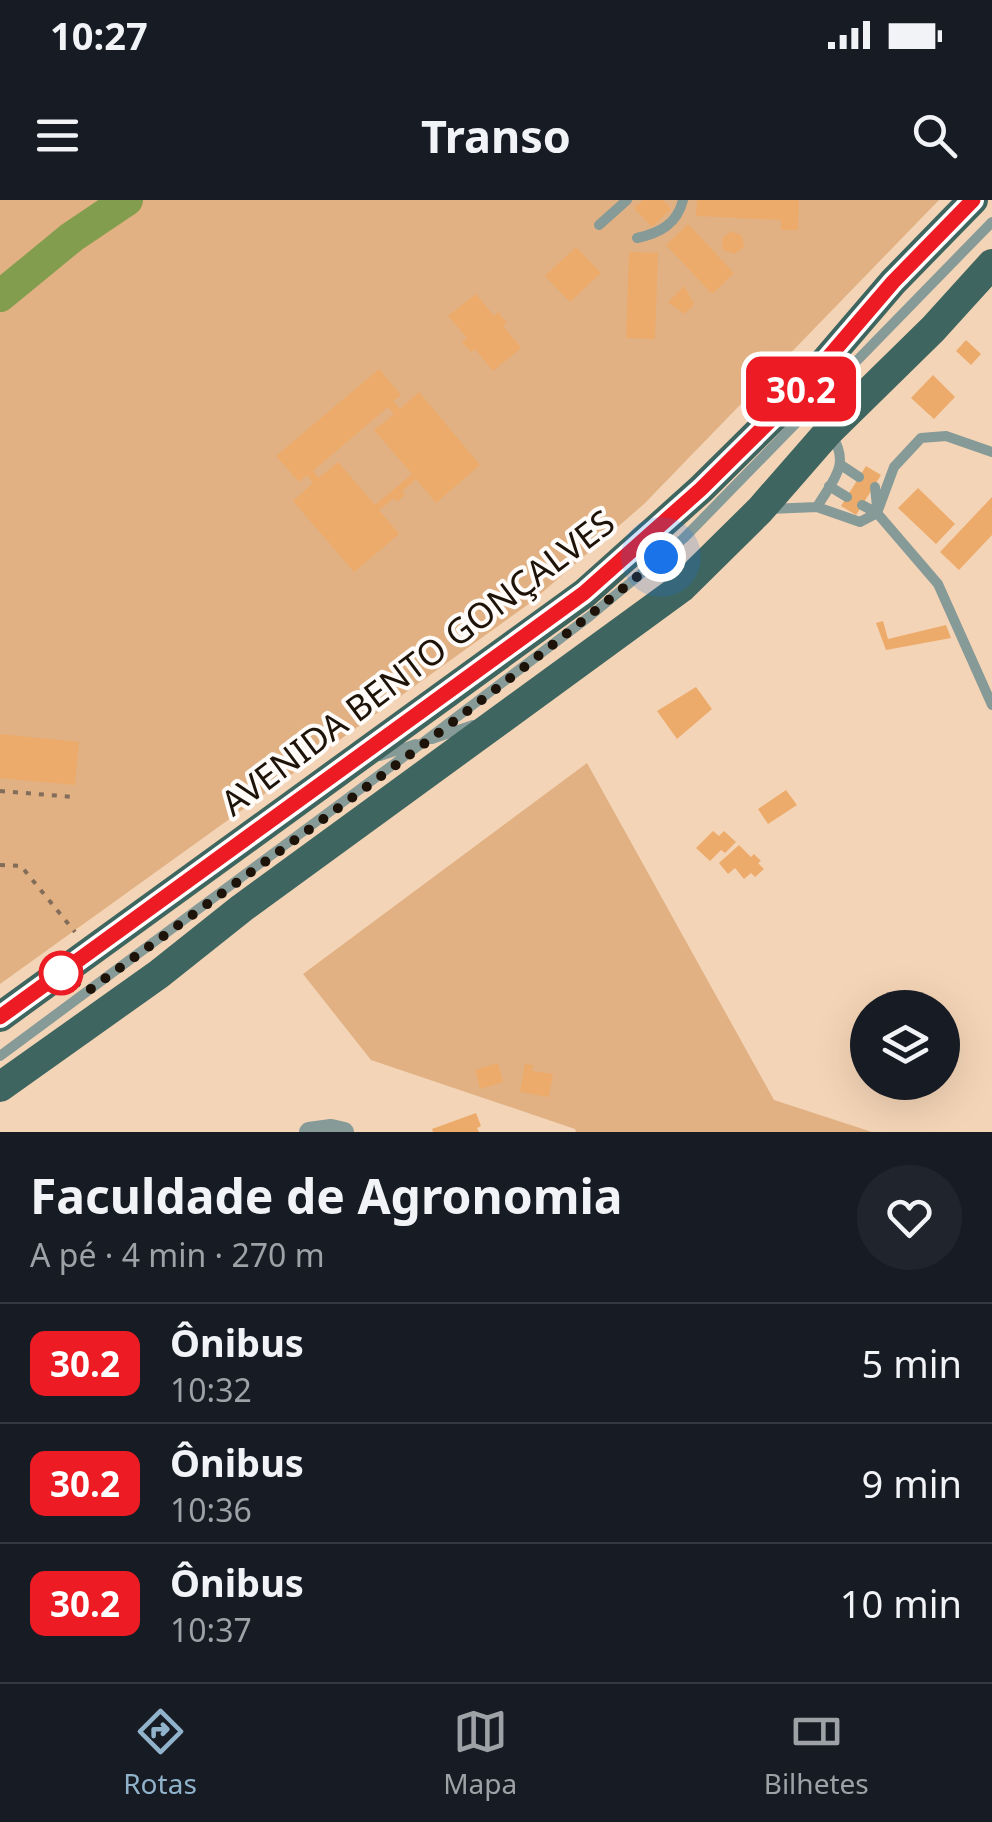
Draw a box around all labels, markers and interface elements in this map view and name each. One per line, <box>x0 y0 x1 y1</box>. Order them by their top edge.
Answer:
text: 10:27 <box>50 9 148 61</box>
text: Transo <box>421 105 571 166</box>
icon: menu <box>30 108 85 163</box>
icon: search <box>907 108 962 163</box>
line badge: 30.2 <box>731 356 871 422</box>
text: 30.2 <box>766 366 836 413</box>
street label: AVENIDA BENTO GONÇALVES <box>211 498 623 825</box>
your location <box>636 532 686 582</box>
unlabelled marker <box>40 952 82 994</box>
map controls <box>850 990 960 1100</box>
button: layers <box>850 990 960 1100</box>
text: Faculdade de Agronomia <box>30 1163 623 1228</box>
button: heart <box>857 1165 962 1270</box>
text: A pé · 4 min · 270 m <box>30 1233 325 1276</box>
text: Ônibus <box>170 1316 304 1368</box>
text: 5 min <box>862 1337 962 1389</box>
text: 30.2 <box>50 1340 120 1387</box>
text: 10:32 <box>170 1368 252 1411</box>
text: Ônibus <box>170 1436 304 1488</box>
text: 9 min <box>862 1457 962 1509</box>
text: 30.2 <box>50 1460 120 1507</box>
text: 10:36 <box>170 1488 252 1531</box>
text: Ônibus <box>170 1556 304 1608</box>
text: 10 min <box>840 1577 962 1629</box>
text: 30.2 <box>50 1580 120 1627</box>
text: 10:37 <box>170 1608 252 1651</box>
tab: Rotas <box>123 1704 197 1802</box>
tab: Mapa <box>443 1704 517 1802</box>
tab: Bilhetes <box>764 1704 869 1802</box>

